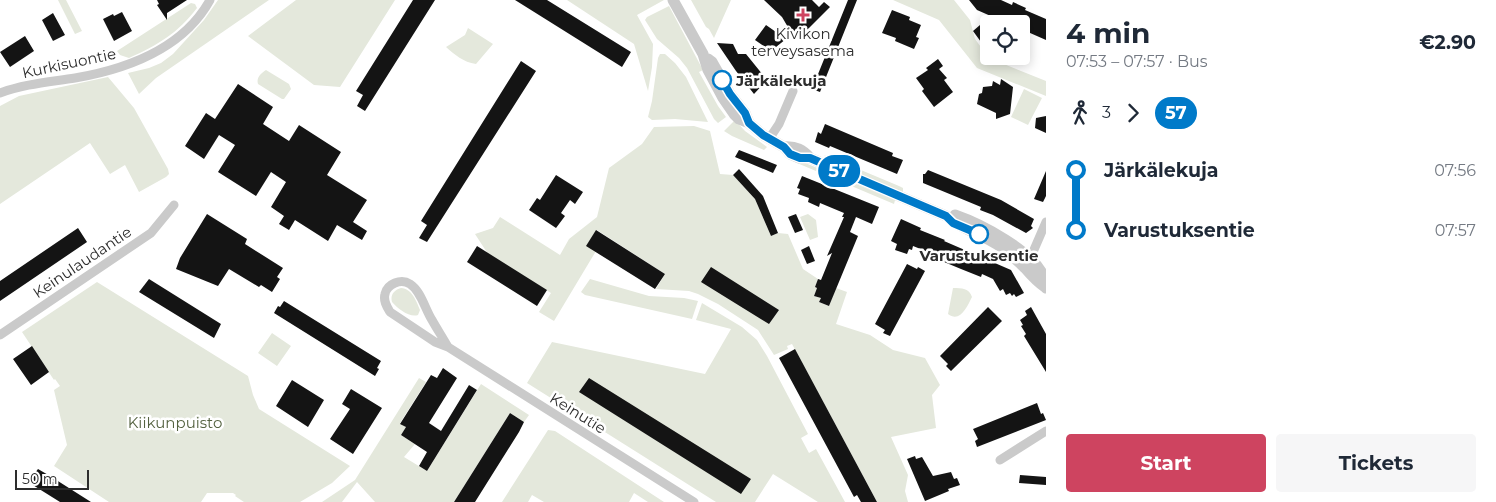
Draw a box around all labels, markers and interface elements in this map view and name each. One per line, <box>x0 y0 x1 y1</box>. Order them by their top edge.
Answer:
marker: Kivikon terveysasema <box>796 8 810 22</box>
map controls <box>980 15 1030 65</box>
button: locate <box>980 15 1030 65</box>
text: 4 min <box>1066 16 1150 50</box>
place label: Kivikon terveysasema <box>751 24 855 60</box>
text: €2.90 <box>1419 31 1476 54</box>
street label: Kurkisuontie <box>20 44 118 82</box>
text: 07:53 – 07:57 · Bus <box>1066 52 1208 71</box>
marker: Järkälekuja <box>712 70 732 90</box>
place label: Järkälekuja <box>735 71 826 90</box>
icon: walk <box>1066 99 1094 127</box>
icon: forward <box>1119 99 1147 127</box>
text: 57 <box>1165 102 1187 124</box>
text: 3 <box>1102 103 1111 122</box>
line badge: 57 <box>816 155 862 187</box>
text: Järkälekuja <box>1104 159 1219 182</box>
text: 57 <box>828 160 850 182</box>
text: 07:56 <box>1434 161 1476 180</box>
text: Varustuksentie <box>1104 219 1255 242</box>
text: 07:57 <box>1435 221 1476 240</box>
street label: Keinulaudantie <box>29 222 135 302</box>
marker: Varustuksentie <box>969 224 989 244</box>
place label: Varustuksentie <box>918 246 1039 265</box>
street label: Keinutie <box>546 388 610 438</box>
park label: Kiikunpuisto <box>128 413 222 432</box>
button: Start <box>1066 434 1266 492</box>
button: Tickets <box>1276 434 1476 492</box>
scale bar <box>15 467 89 490</box>
text: 50 m <box>22 470 58 488</box>

